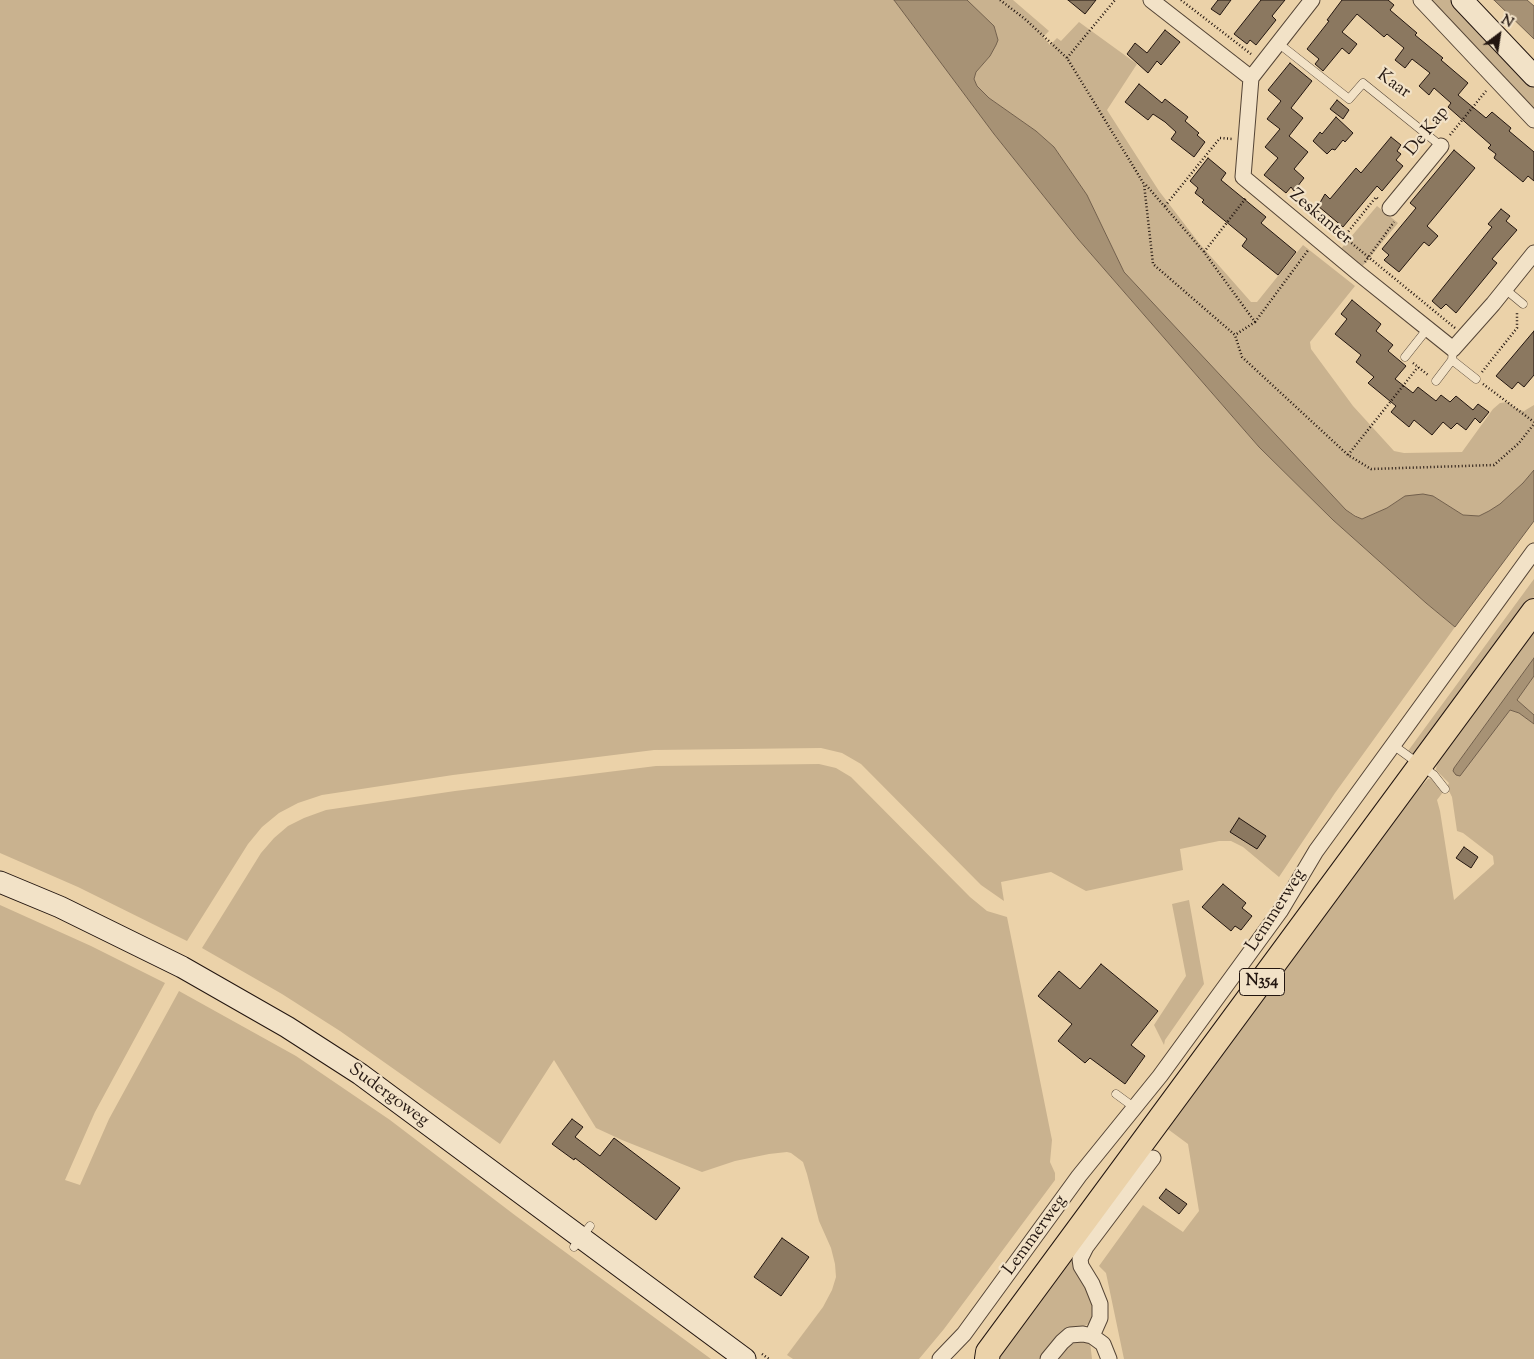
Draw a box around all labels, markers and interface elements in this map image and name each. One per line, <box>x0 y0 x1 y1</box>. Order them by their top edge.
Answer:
north arrow <box>1474 10 1524 60</box>
text: N <box>1497 11 1517 34</box>
street label: Kaar <box>1372 66 1414 104</box>
street label: De Kap <box>1401 103 1455 161</box>
street label: Zeskanter <box>1284 185 1356 251</box>
street label: Lemmerweg <box>1242 866 1312 956</box>
road number: N354 <box>1240 969 1284 996</box>
street label: Sudergoweg <box>343 1060 433 1132</box>
street label: Lemmerweg <box>1000 1192 1072 1280</box>

